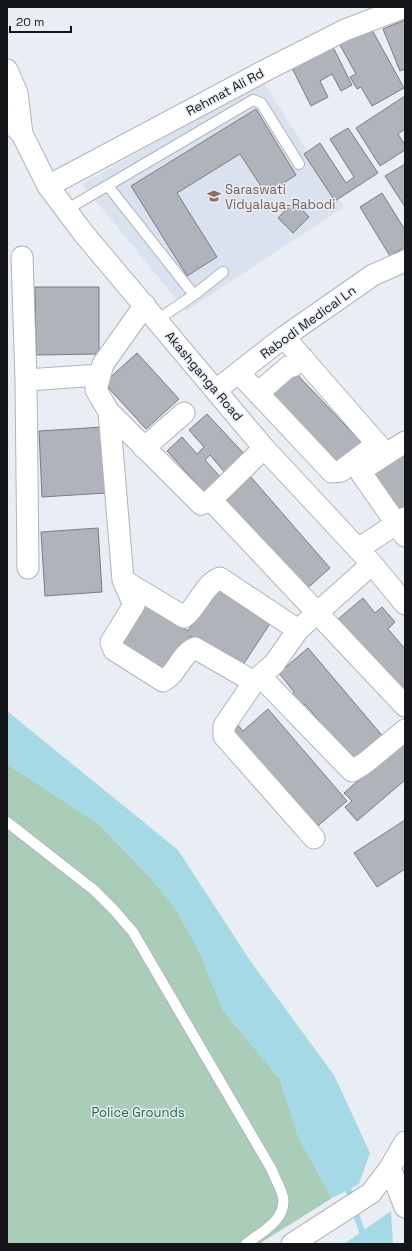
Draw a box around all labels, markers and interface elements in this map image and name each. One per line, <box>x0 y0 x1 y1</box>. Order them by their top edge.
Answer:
scale bar <box>10 8 71 34</box>
text: 20 m <box>16 14 44 30</box>
street label: Rehmat Ali Rd <box>183 64 267 120</box>
place label: Saraswati Vidyalaya-Rabodi <box>225 181 335 213</box>
school or university icon: Saraswati Vidyalaya-Rabodi <box>206 188 222 204</box>
street label: Rabodi Medical Ln <box>257 282 359 362</box>
street label: Akashganga Road <box>161 328 247 424</box>
park label: Police Grounds <box>91 1104 185 1121</box>

